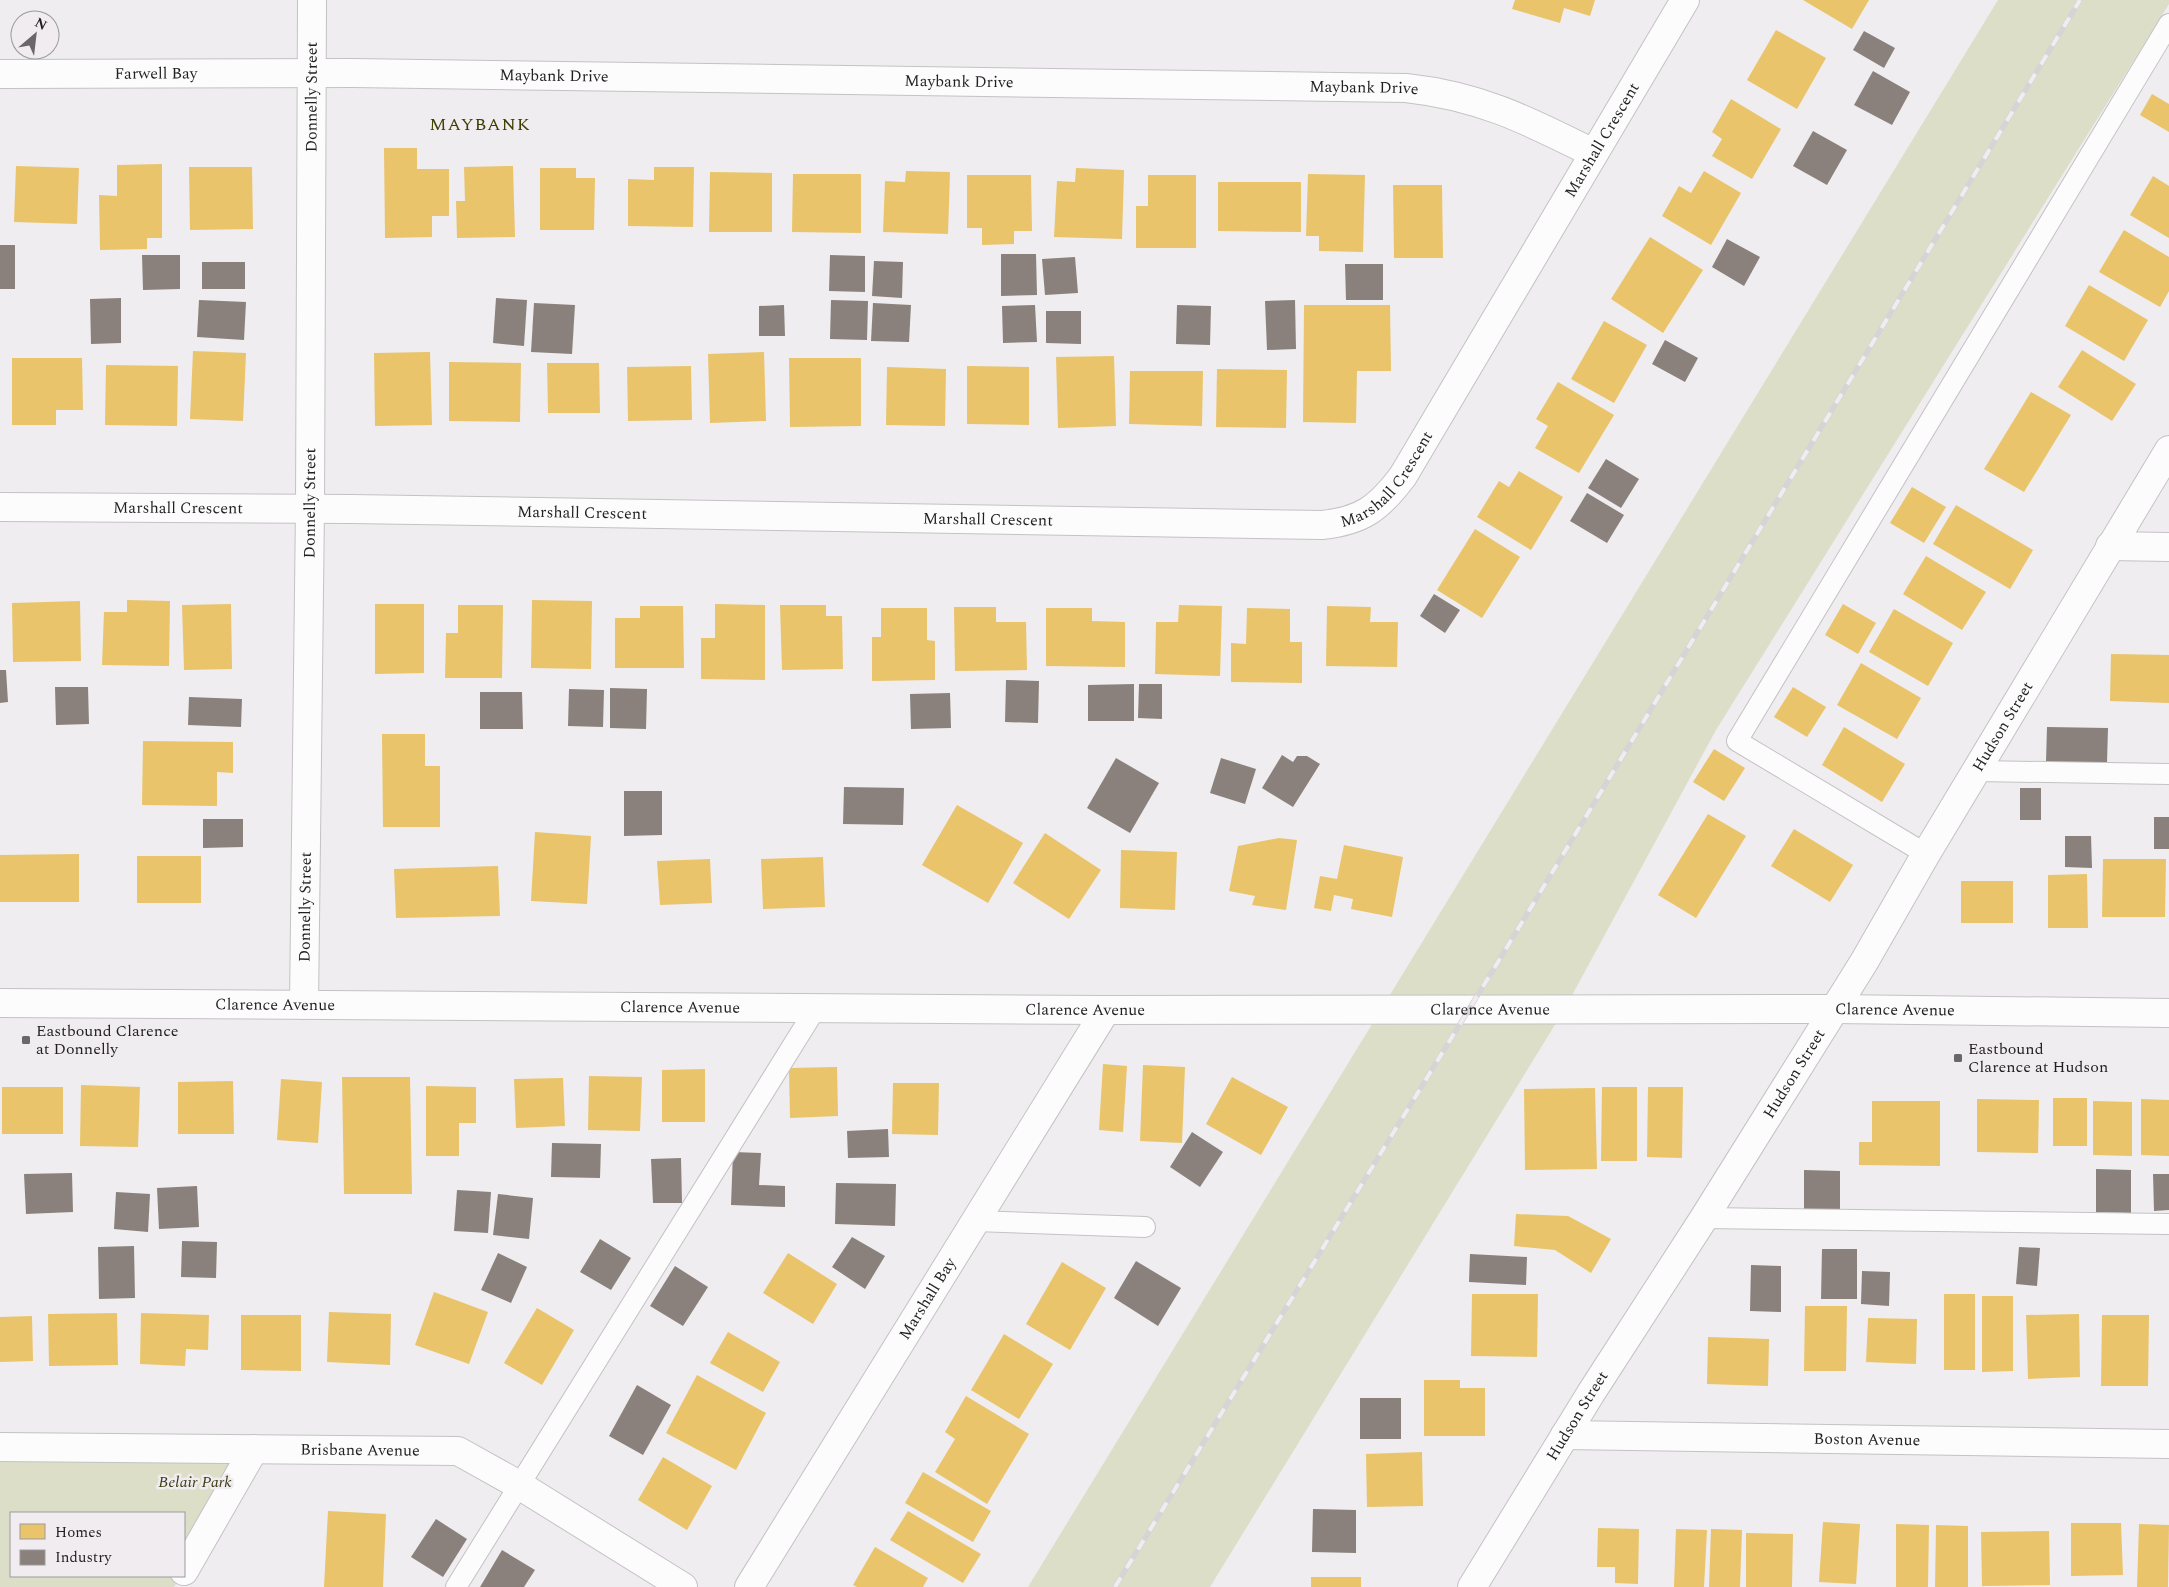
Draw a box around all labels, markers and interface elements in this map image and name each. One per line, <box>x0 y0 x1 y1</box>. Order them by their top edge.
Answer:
north arrow <box>10 10 60 60</box>
text: N <box>31 12 51 36</box>
street label: Donnelly Street <box>299 41 324 152</box>
street label: Farwell Bay <box>114 61 199 86</box>
street label: Maybank Drive <box>499 63 609 89</box>
street label: Maybank Drive <box>904 69 1014 94</box>
street label: Maybank Drive <box>1309 75 1420 101</box>
street label: Marshall Crescent <box>1559 78 1646 202</box>
district label: MAYBANK <box>429 111 531 138</box>
street label: Marshall Crescent <box>1337 426 1439 534</box>
street label: Donnelly Street <box>297 447 322 558</box>
street label: Marshall Crescent <box>113 496 243 520</box>
street label: Marshall Crescent <box>517 500 647 526</box>
street label: Marshall Crescent <box>923 506 1053 533</box>
street label: Hudson Street <box>1966 677 2039 776</box>
street label: Donnelly Street <box>293 851 318 962</box>
street label: Clarence Avenue <box>215 992 335 1017</box>
street label: Clarence Avenue <box>620 995 740 1020</box>
street label: Clarence Avenue <box>1025 997 1145 1022</box>
street label: Clarence Avenue <box>1430 997 1550 1022</box>
street label: Clarence Avenue <box>1835 997 1955 1022</box>
place label: Eastbound Clarence at Donnelly <box>36 1019 179 1061</box>
street label: Hudson Street <box>1757 1024 1831 1123</box>
marker: Eastbound Clarence at Donnelly <box>20 1034 32 1046</box>
place label: Eastbound Clarence at Hudson <box>1968 1037 2108 1079</box>
marker: Eastbound Clarence at Hudson <box>1952 1052 1964 1064</box>
street label: Marshall Bay <box>893 1252 963 1345</box>
street label: Hudson Street <box>1540 1366 1614 1465</box>
street label: Boston Avenue <box>1813 1427 1920 1452</box>
street label: Brisbane Avenue <box>300 1438 420 1463</box>
park label: Belair Park <box>158 1470 232 1494</box>
legend <box>10 1512 185 1577</box>
text: Homes <box>55 1521 102 1544</box>
text: Industry <box>55 1546 112 1569</box>

